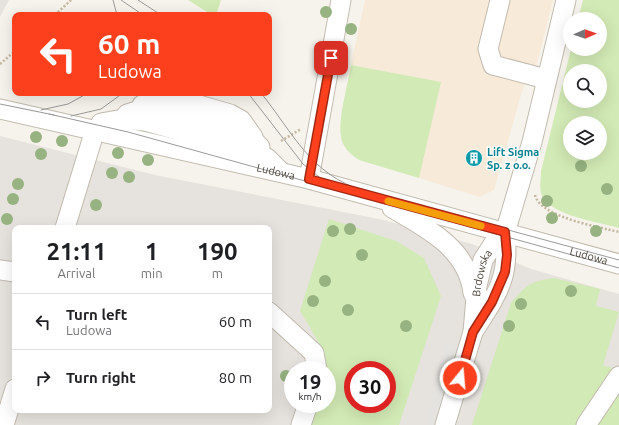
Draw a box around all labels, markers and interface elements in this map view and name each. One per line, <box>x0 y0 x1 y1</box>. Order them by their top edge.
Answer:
north arrow <box>563 12 607 56</box>
map controls <box>563 12 607 160</box>
icon: left <box>32 28 84 80</box>
text: 60 m <box>98 28 160 59</box>
pin <box>314 41 348 75</box>
icon: arrive <box>320 47 342 69</box>
text: Ludowa <box>98 61 162 81</box>
button: search <box>563 64 607 108</box>
button: layers <box>563 116 607 160</box>
place label: Lift Sigma Sp. z o.o. <box>487 146 539 171</box>
building icon: Lift Sigma Sp. z o.o. <box>464 148 484 168</box>
street label: Ludowa <box>256 161 296 182</box>
text: 21:11 <box>46 238 106 265</box>
text: 1 <box>145 238 158 265</box>
text: 190 <box>197 238 238 265</box>
street label: Ludowa <box>568 245 609 267</box>
street label: Brdowska <box>470 247 494 297</box>
text: Arrival <box>57 266 95 280</box>
text: min <box>141 266 163 280</box>
text: m <box>212 266 223 280</box>
text: Turn left <box>66 306 127 323</box>
icon: left <box>32 311 54 333</box>
text: 60 m <box>219 313 252 330</box>
text: Ludowa <box>66 323 112 337</box>
position arrow <box>439 357 481 399</box>
speed limit sign: 30 <box>344 361 396 413</box>
icon: right <box>32 367 54 389</box>
text: Turn right <box>66 369 136 386</box>
text: 80 m <box>219 369 252 386</box>
text: 19 <box>299 370 321 393</box>
text: km/h <box>298 391 322 402</box>

